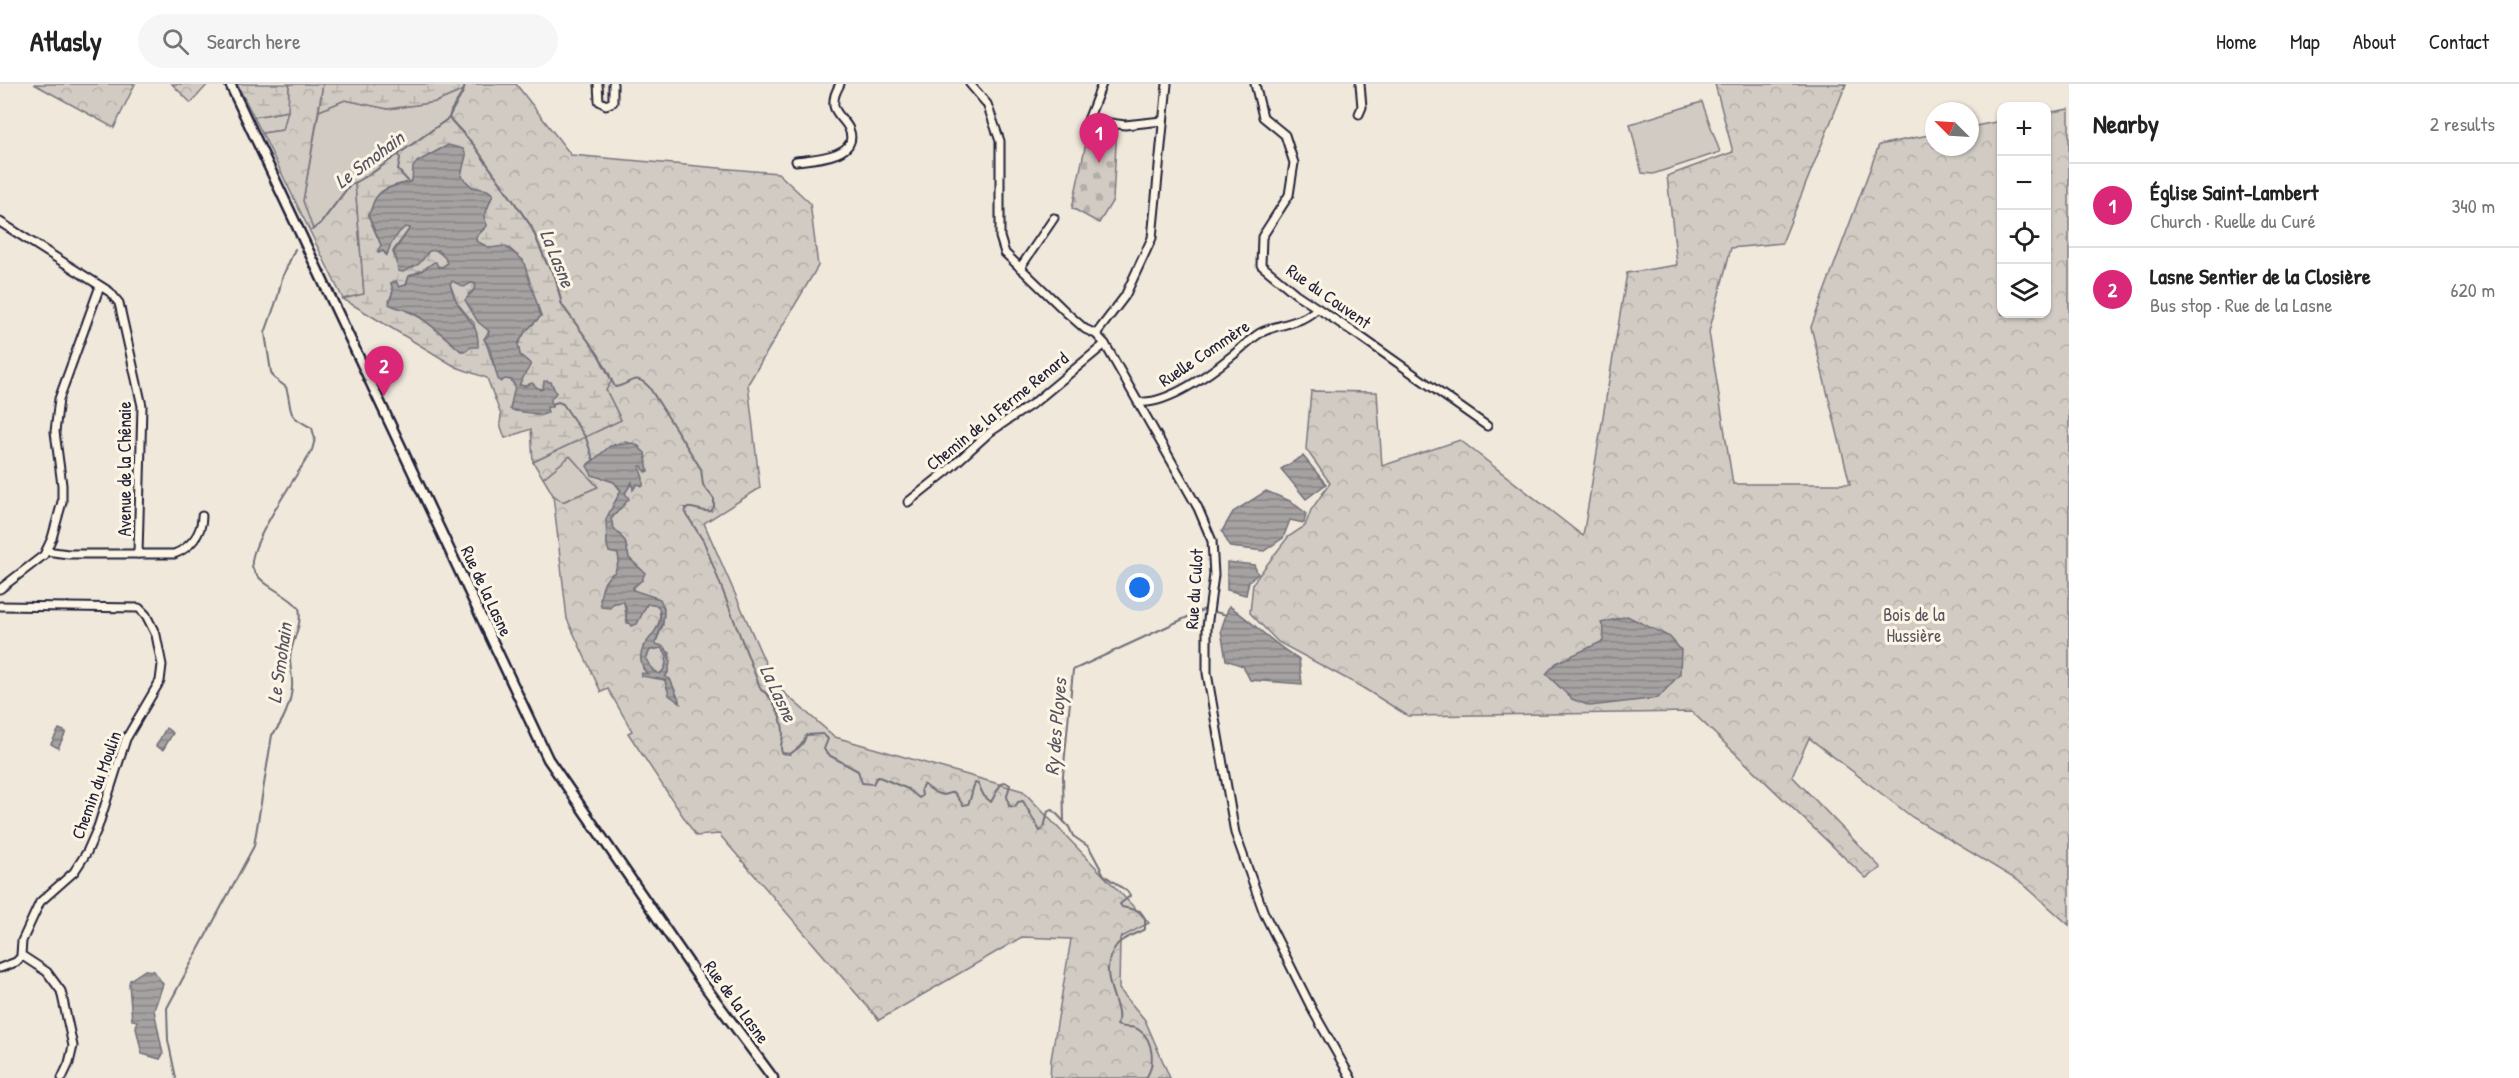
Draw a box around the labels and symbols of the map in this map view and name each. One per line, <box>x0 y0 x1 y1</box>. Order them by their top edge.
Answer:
north arrow <box>1925 102 1979 156</box>
pin: 1 <box>1080 113 1118 163</box>
water label: Le Smohain <box>329 123 411 194</box>
water label: La Lasne <box>534 225 582 292</box>
street label: Rue du Couvent <box>1282 258 1377 335</box>
street label: Ruelle Commère <box>1154 313 1254 393</box>
pin: 2 <box>364 346 404 396</box>
street label: Chemin de la Ferme Renard <box>921 346 1073 476</box>
street label: Avenue de la Chênaie <box>112 401 137 537</box>
street label: Rue de la Lasne <box>455 542 519 640</box>
street label: Rue du Culot <box>1179 547 1209 630</box>
your location <box>1125 573 1154 602</box>
park label: Bois de la Hussière <box>1883 602 1945 648</box>
water label: Le Smohain <box>260 619 298 705</box>
water label: La Lasne <box>754 660 804 727</box>
water label: Ry des Ployes <box>1037 675 1074 777</box>
street label: Chemin du Moulin <box>65 727 127 843</box>
street label: Rue de la Lasne <box>698 955 776 1049</box>

